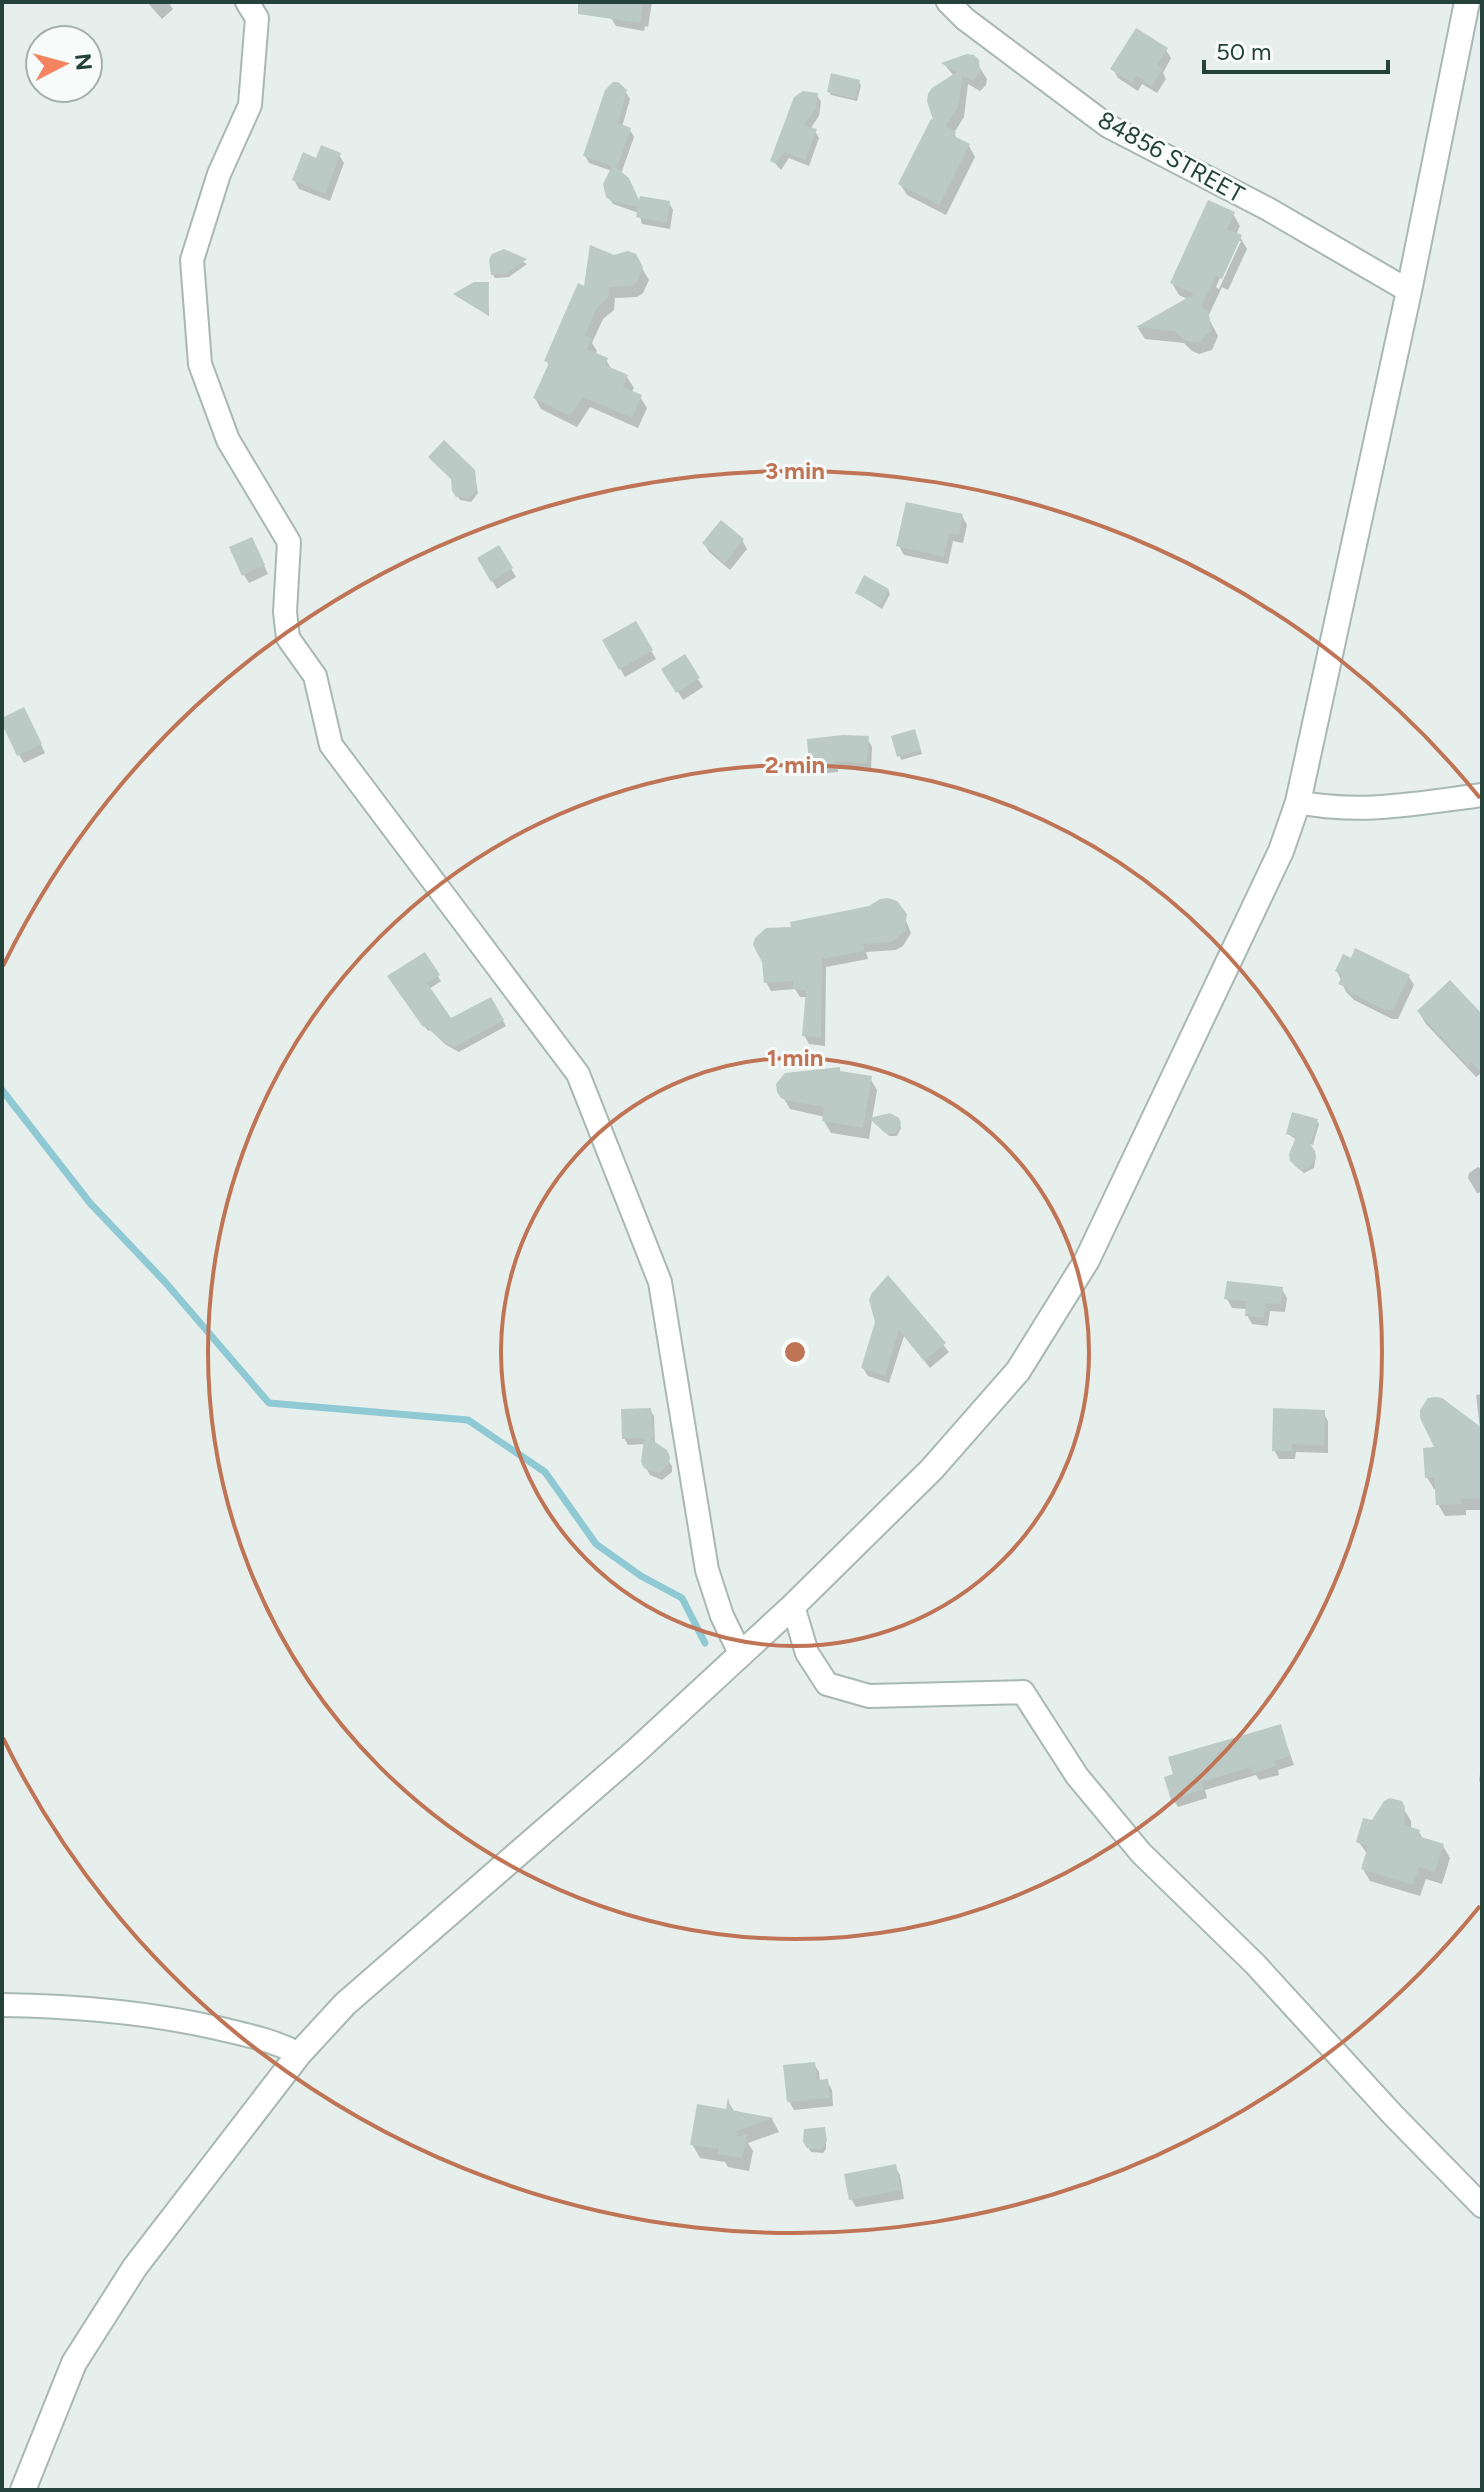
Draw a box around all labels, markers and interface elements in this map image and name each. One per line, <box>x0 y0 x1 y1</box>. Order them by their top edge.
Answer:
north arrow <box>24 24 104 104</box>
scale bar <box>1204 24 1388 74</box>
text: 50 m <box>1216 37 1272 66</box>
text: N <box>69 52 98 72</box>
street label: 84856 STREET <box>1093 105 1249 209</box>
text: 3 min <box>765 456 825 485</box>
text: 2 min <box>765 750 825 779</box>
text: 1 min <box>767 1043 823 1072</box>
centre of rings <box>781 1338 809 1366</box>

